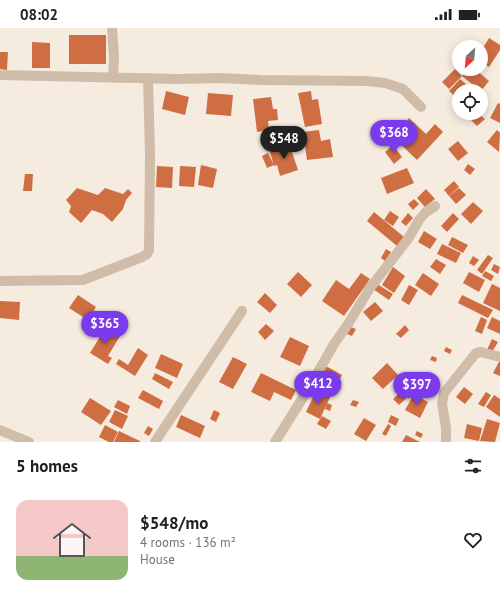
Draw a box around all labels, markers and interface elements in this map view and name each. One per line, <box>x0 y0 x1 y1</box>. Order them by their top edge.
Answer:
text: 08:02 <box>20 5 58 24</box>
north arrow <box>452 40 488 76</box>
map controls <box>452 40 488 120</box>
button: locate <box>452 84 488 120</box>
pin: $368 <box>370 120 418 154</box>
text: $368 <box>379 124 409 141</box>
pin: $548 <box>260 126 308 160</box>
text: $548 <box>269 130 299 147</box>
pin: $365 <box>81 311 129 345</box>
text: $365 <box>90 315 120 332</box>
pin: $412 <box>294 371 342 405</box>
pin: $397 <box>393 372 441 406</box>
text: $412 <box>303 375 333 392</box>
text: $397 <box>402 376 432 393</box>
text: 5 homes <box>16 455 78 477</box>
icon: filters <box>462 455 484 477</box>
text: $548/mo <box>140 512 208 534</box>
icon: home <box>48 516 96 564</box>
icon: heart <box>462 529 484 551</box>
text: 4 rooms · 136 m² <box>140 534 236 551</box>
text: House <box>140 551 175 568</box>

